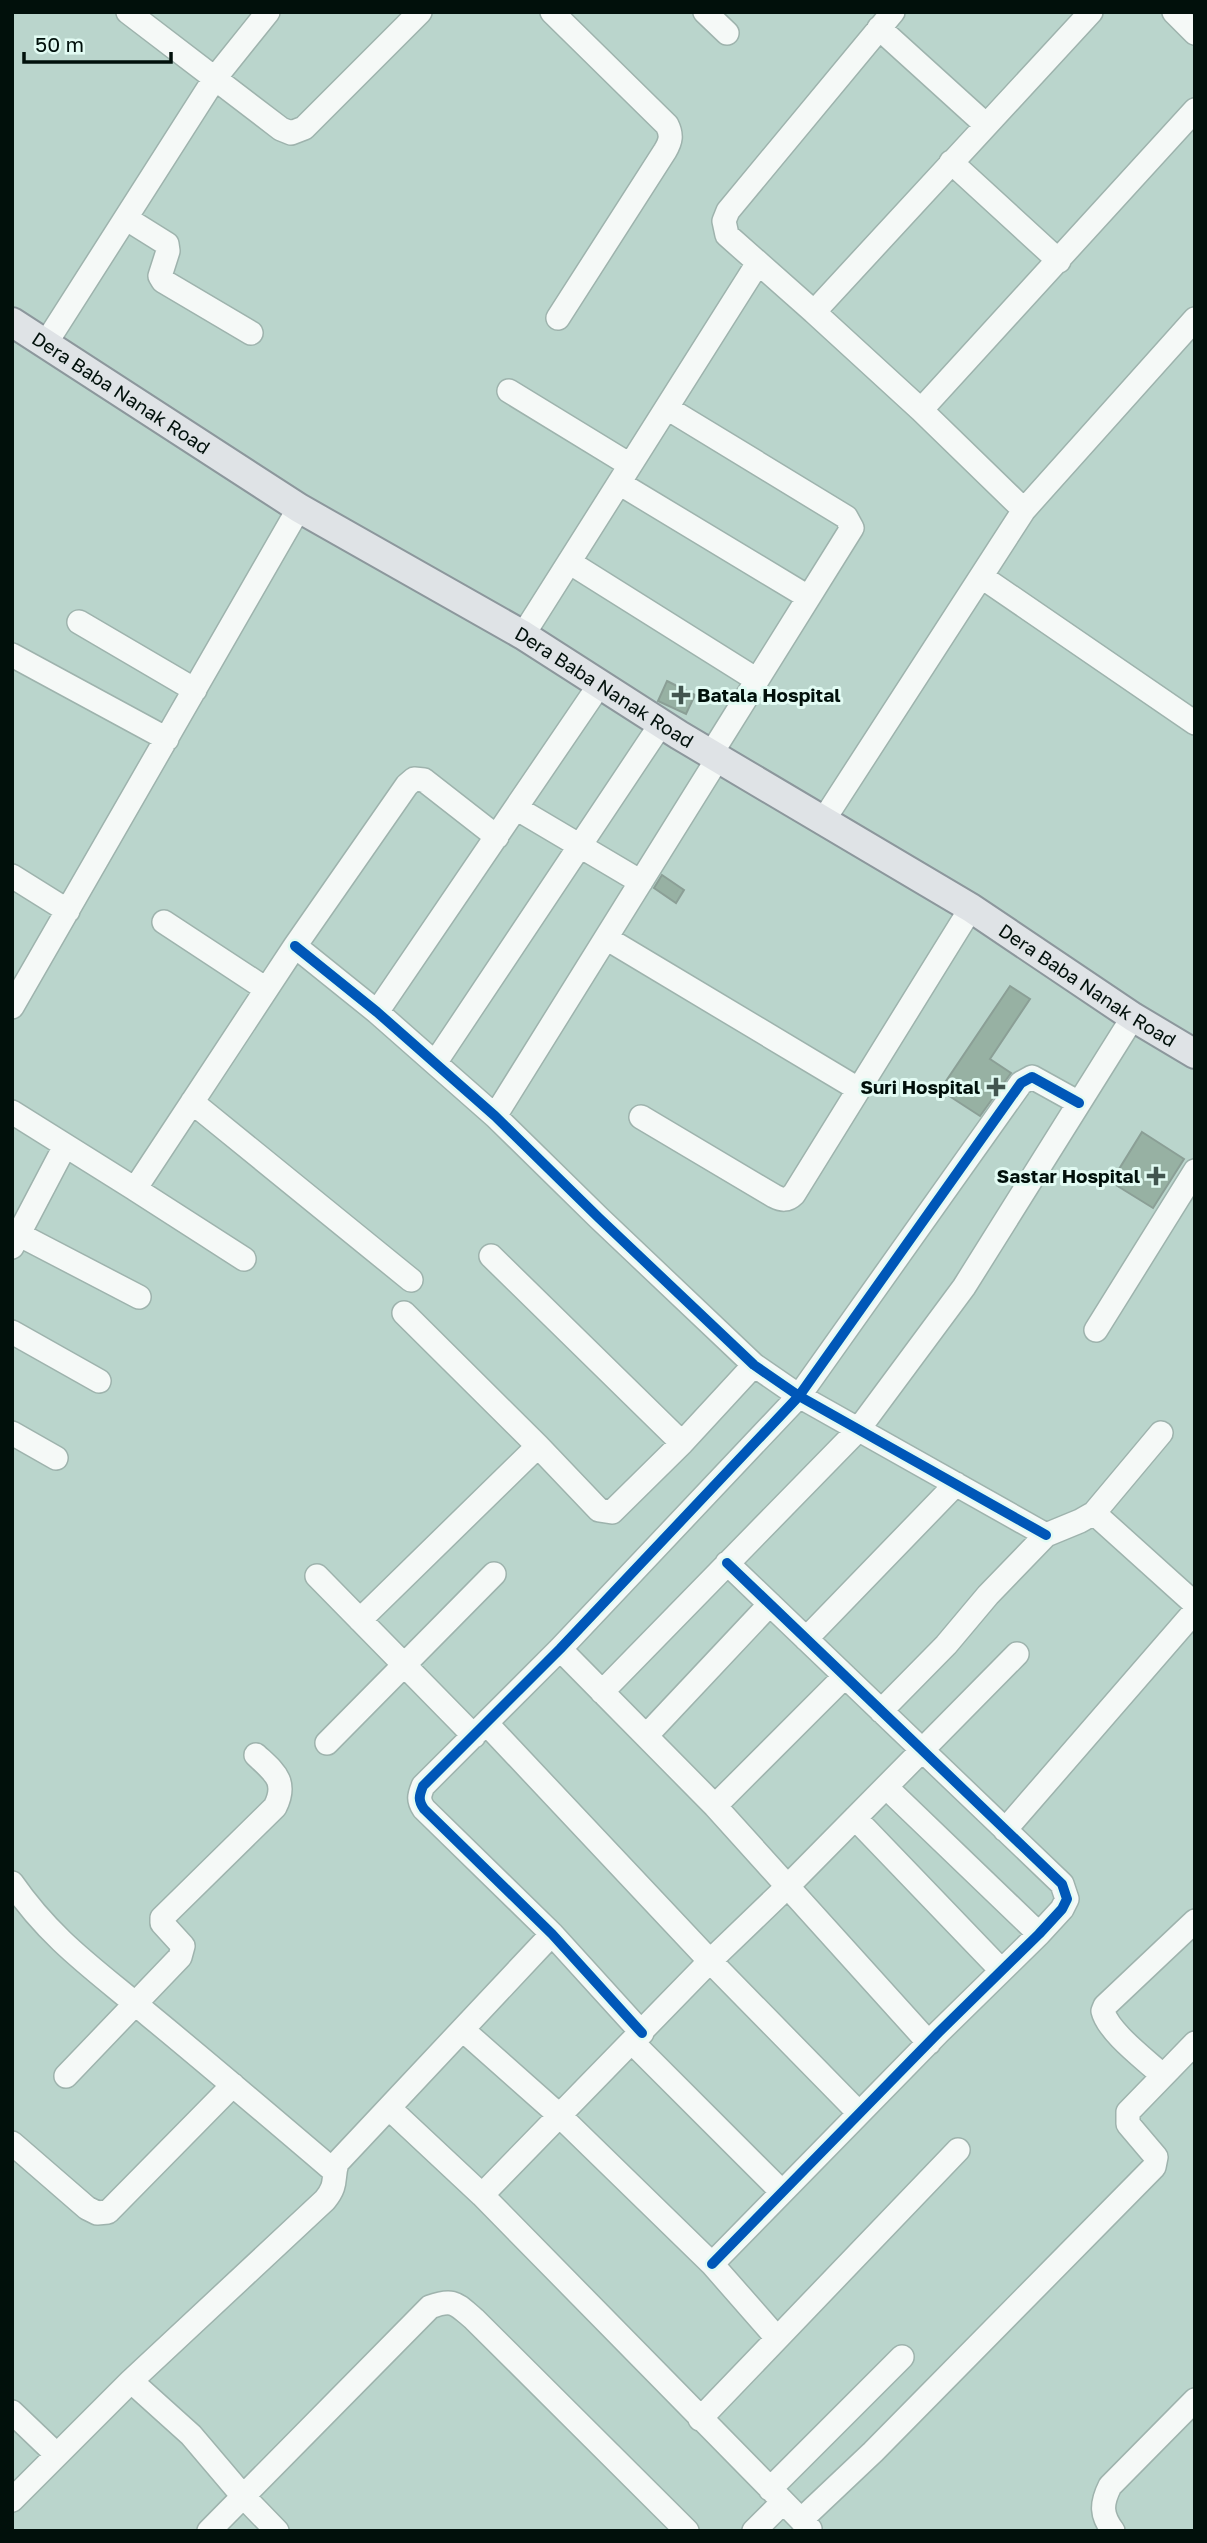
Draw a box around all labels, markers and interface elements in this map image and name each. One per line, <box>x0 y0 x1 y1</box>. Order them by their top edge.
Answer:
scale bar <box>24 21 172 65</box>
text: 50 m <box>35 31 84 57</box>
street label: Dera Baba Nanak Road <box>28 326 215 458</box>
street label: Dera Baba Nanak Road <box>511 621 698 752</box>
place label: Batala Hospital <box>697 683 841 706</box>
marker: Batala Hospital <box>671 685 691 705</box>
street label: Dera Baba Nanak Road <box>995 918 1181 1051</box>
place label: Suri Hospital <box>860 1075 980 1098</box>
marker: Suri Hospital <box>986 1077 1006 1097</box>
place label: Sastar Hospital <box>997 1164 1140 1187</box>
marker: Sastar Hospital <box>1146 1166 1166 1186</box>

